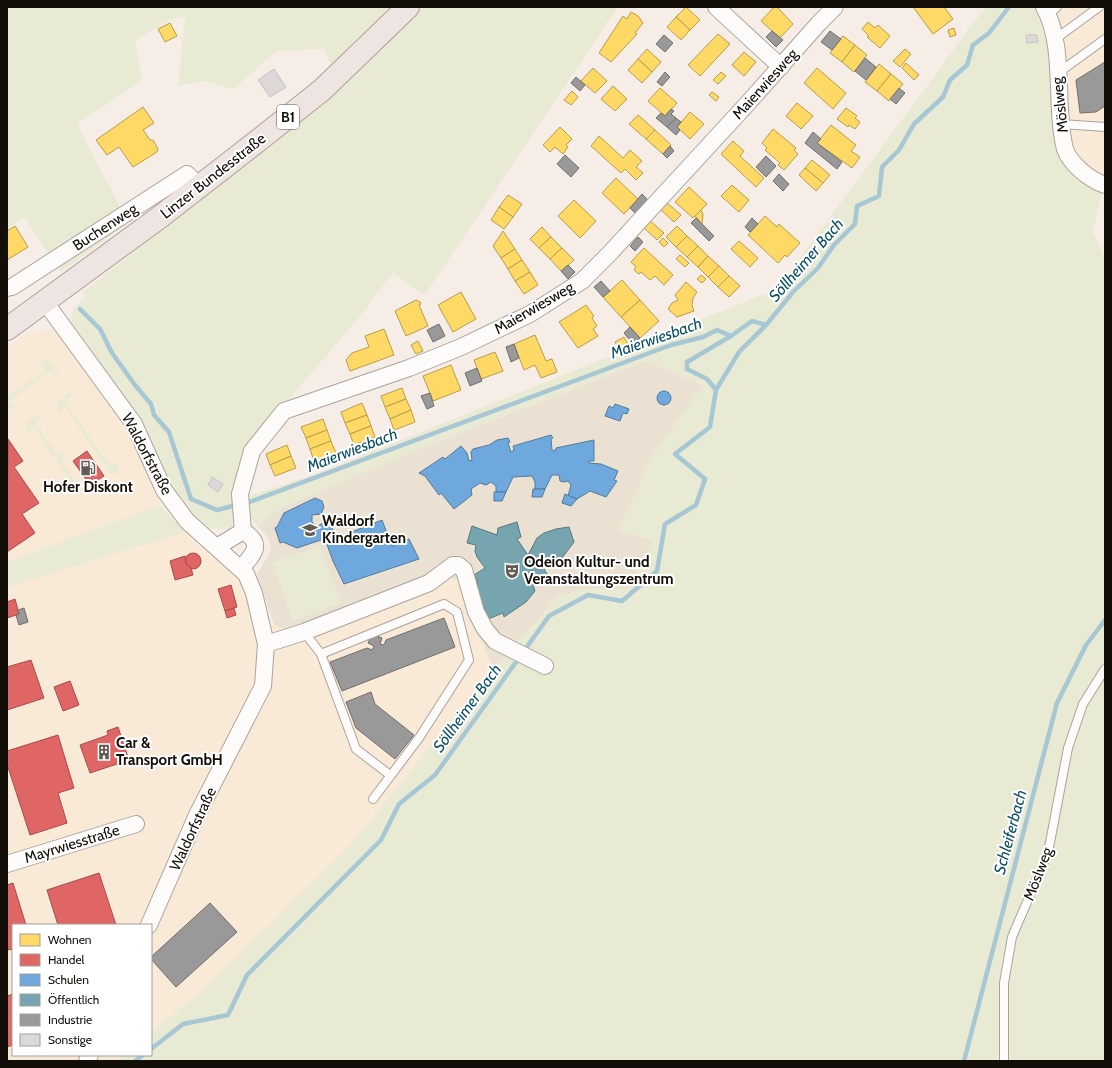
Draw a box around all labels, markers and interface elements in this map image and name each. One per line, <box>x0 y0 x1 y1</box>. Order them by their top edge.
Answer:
street label: Maierwiesweg <box>729 45 802 123</box>
street label: Möslweg <box>1048 76 1072 134</box>
road number: B1 <box>277 105 299 129</box>
street label: Linzer Bundesstraße <box>157 129 269 223</box>
street label: Buchenweg <box>69 199 141 255</box>
water label: Söllheimer Bach <box>765 215 847 305</box>
street label: Maierwiesweg <box>491 278 577 338</box>
water label: Maierwiesbach <box>607 313 704 363</box>
street label: Waldorfstraße <box>118 410 176 498</box>
water label: Maierwiesbach <box>303 424 400 476</box>
fuel station icon: Hofer Diskont <box>79 459 97 477</box>
place label: Hofer Diskont <box>43 478 133 496</box>
place label: Waldorf Kindergarten <box>322 512 406 547</box>
school or university icon: Waldorf Kindergarten <box>301 521 319 539</box>
place label: Odeion Kultur- und Veranstaltungszentrum <box>524 553 674 588</box>
theatre icon: Odeion Kultur- und Veranstaltungszentrum <box>503 562 521 580</box>
water label: Söllheimer Bach <box>429 660 505 756</box>
place label: Car & Transport GmbH <box>116 734 223 769</box>
building icon: Car & Transport GmbH <box>95 743 113 761</box>
street label: Waldorfstraße <box>166 784 220 874</box>
water label: Schleiferbach <box>990 788 1030 876</box>
street label: Mayrwiesstraße <box>22 821 122 867</box>
street label: Möslweg <box>1020 844 1057 903</box>
legend <box>12 924 152 1056</box>
text: Wohnen <box>48 932 92 947</box>
text: Handel <box>48 952 85 967</box>
text: Schulen <box>48 972 89 987</box>
text: Öffentlich <box>48 992 99 1007</box>
text: Industrie <box>48 1012 92 1027</box>
text: Sonstige <box>48 1032 92 1047</box>

